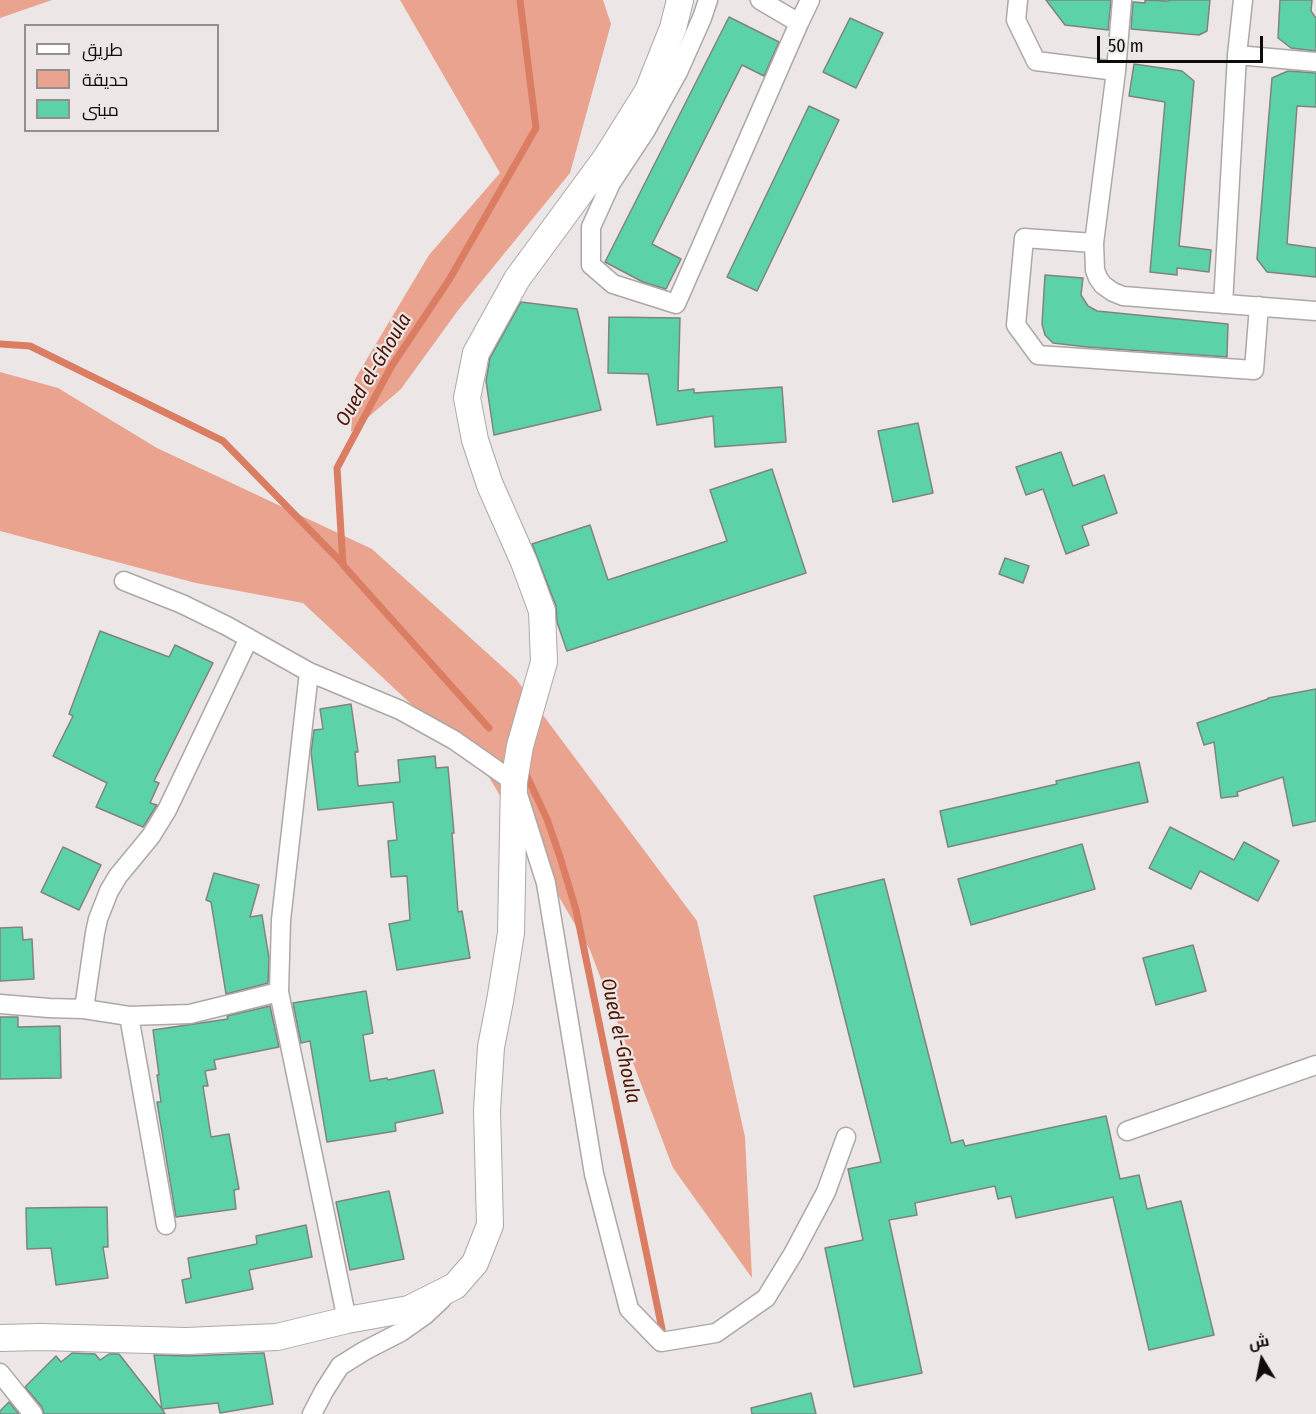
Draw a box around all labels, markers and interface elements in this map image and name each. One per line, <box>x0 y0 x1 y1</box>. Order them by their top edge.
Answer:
legend <box>24 24 219 132</box>
scale bar <box>1100 24 1266 62</box>
text: 50 m <box>1108 35 1144 57</box>
text: طريق <box>82 39 123 61</box>
text: حديقة <box>82 69 128 91</box>
text: مبنى <box>82 99 119 121</box>
water label: Oued el-Ghoula <box>331 309 417 431</box>
water label: Oued el-Ghoula <box>595 976 645 1106</box>
north arrow <box>1232 1330 1292 1390</box>
text: ش <box>1247 1331 1271 1353</box>

